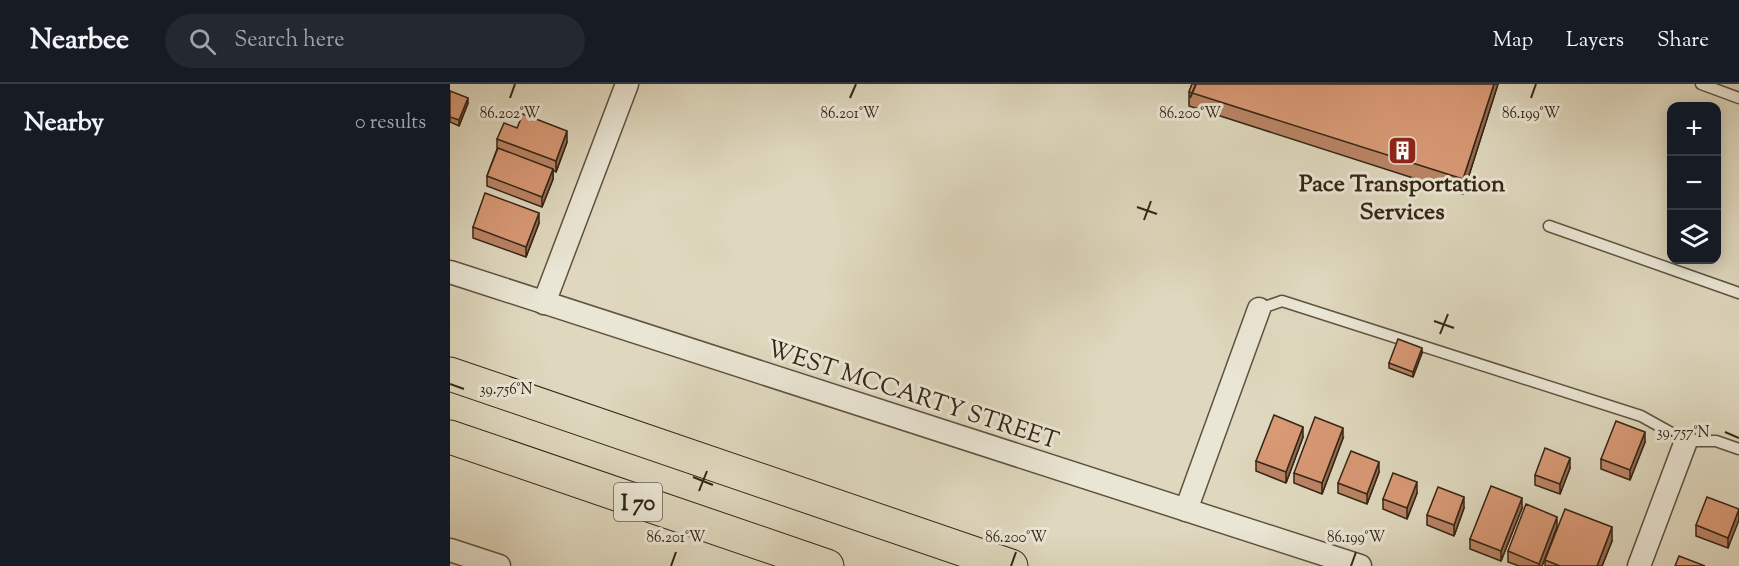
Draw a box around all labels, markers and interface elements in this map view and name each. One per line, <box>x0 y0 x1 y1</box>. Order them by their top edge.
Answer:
search box <box>165 14 585 68</box>
text: Nearbee <box>30 21 129 61</box>
icon: search <box>186 25 219 58</box>
text: Search here <box>234 25 345 57</box>
text: Map <box>1493 26 1533 56</box>
text: Layers <box>1566 26 1624 56</box>
text: Share <box>1657 26 1709 56</box>
map controls <box>1667 102 1721 264</box>
button: + <box>1667 102 1721 156</box>
text: 86.202°W <box>480 104 541 125</box>
text: 86.201°W <box>821 104 880 125</box>
text: 86.200°W <box>1159 104 1221 125</box>
text: 86.199°W <box>1502 104 1560 125</box>
text: Nearby <box>24 105 104 142</box>
text: 0 results <box>355 109 426 138</box>
building icon: Pace Transportation Services <box>1386 134 1418 166</box>
button: − <box>1667 156 1721 210</box>
place label: Pace Transportation Services <box>1299 168 1506 230</box>
button: layers <box>1667 210 1721 264</box>
street label: WEST MCCARTY STREET <box>762 333 1063 459</box>
text: 39.756°N <box>480 380 533 401</box>
text: 39.757°N <box>1656 423 1710 444</box>
road number: I 70 <box>614 483 662 521</box>
text: 86.201°W <box>647 528 706 549</box>
text: 86.200°W <box>985 528 1047 549</box>
text: 86.199°W <box>1327 528 1385 549</box>

